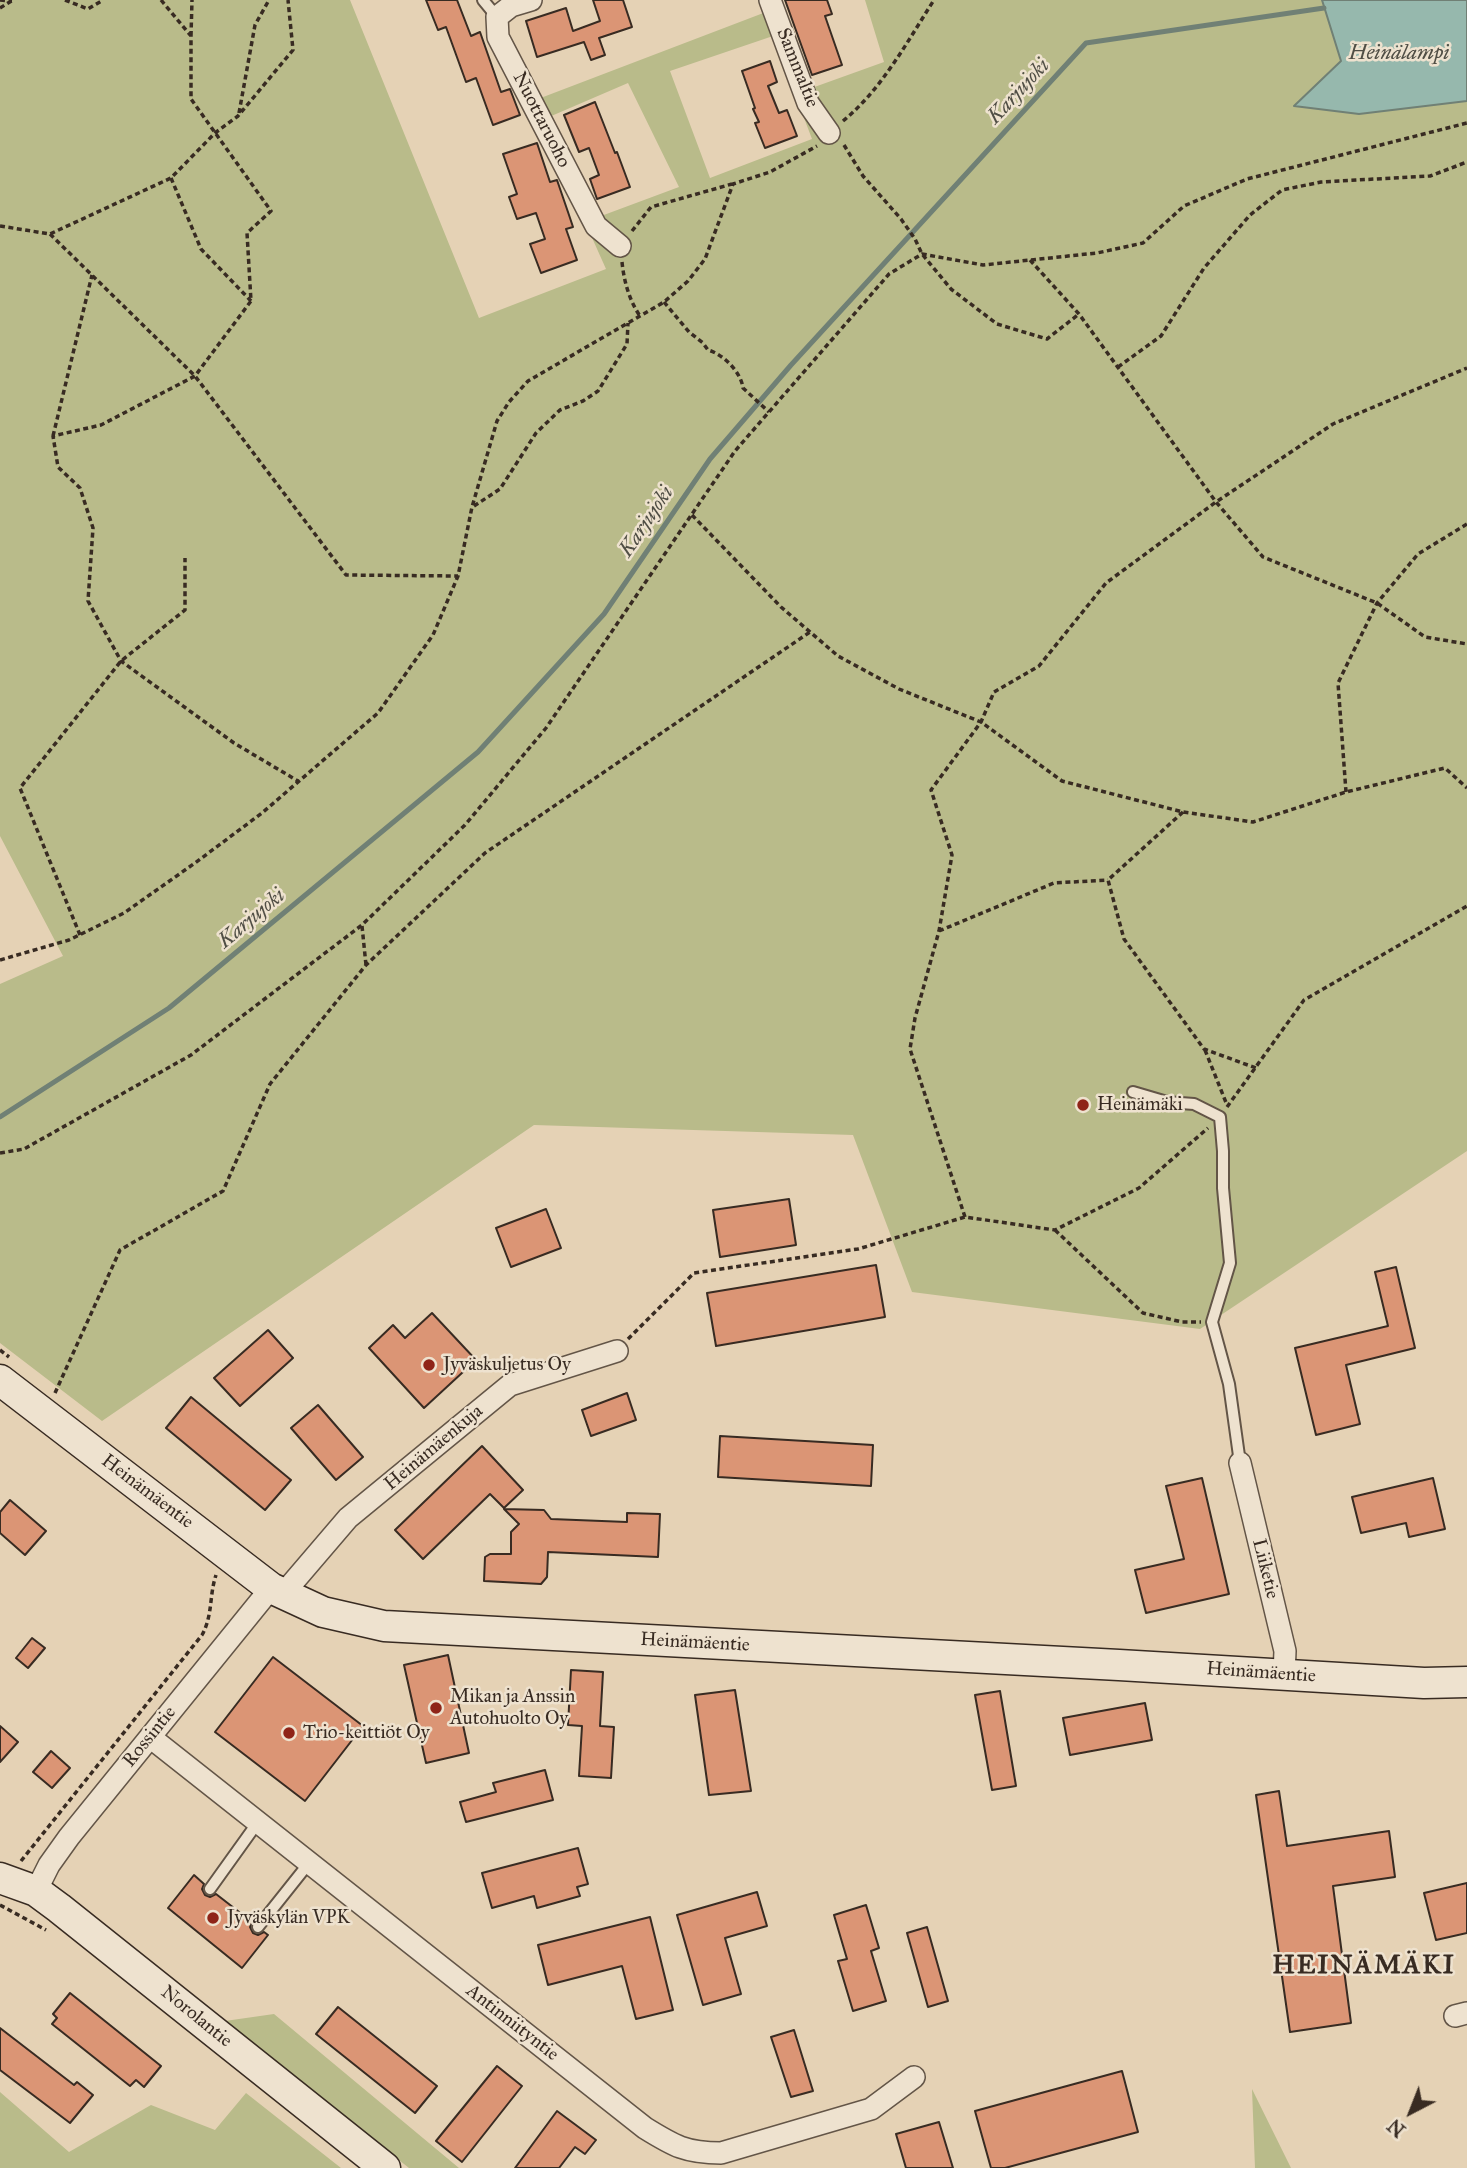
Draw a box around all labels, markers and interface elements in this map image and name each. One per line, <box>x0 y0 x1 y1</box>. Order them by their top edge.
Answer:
street label: Sammaltie <box>771 25 823 111</box>
water label: Heinälampi <box>1349 41 1449 67</box>
water label: Karjujoki <box>983 54 1055 130</box>
street label: Nuottaruoho <box>507 68 575 172</box>
water label: Karjujoki <box>614 482 680 562</box>
water label: Karjujoki <box>213 884 291 954</box>
place label: Heinämäki <box>1097 1094 1183 1116</box>
marker: Heinämäki <box>1075 1097 1091 1113</box>
place label: Jyväskuljetus Oy <box>443 1354 571 1376</box>
marker: Jyväskuljetus Oy <box>421 1357 437 1373</box>
street label: Heinämäenkuja <box>380 1400 488 1496</box>
street label: Heinämäentie <box>96 1450 198 1534</box>
street label: Liiketie <box>1247 1537 1283 1601</box>
street label: Heinämäentie <box>640 1629 750 1657</box>
street label: Heinämäentie <box>1206 1658 1316 1688</box>
place label: Mikan ja Anssin Autohuolto Oy <box>450 1686 575 1730</box>
marker: Mikan ja Anssin Autohuolto Oy <box>428 1700 444 1716</box>
street label: Rossintie <box>118 1702 182 1772</box>
place label: Trio-keittiöt Oy <box>303 1722 430 1744</box>
marker: Trio-keittiöt Oy <box>281 1725 297 1741</box>
place label: Jyväskylän VPK <box>227 1907 350 1929</box>
marker: Jyväskylän VPK <box>205 1910 221 1926</box>
district label: HEINÄMÄKI <box>1273 1951 1455 1983</box>
street label: Antinniityntie <box>461 1980 563 2066</box>
street label: Norolantie <box>156 1981 236 2053</box>
north arrow <box>1376 2077 1446 2147</box>
text: N <box>1383 2114 1410 2142</box>

